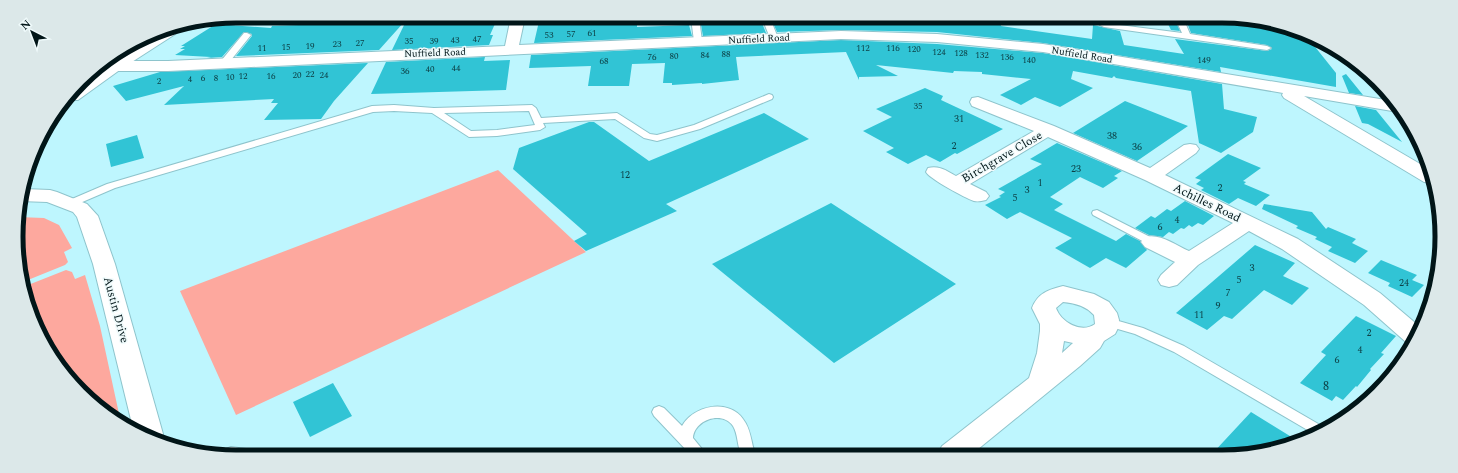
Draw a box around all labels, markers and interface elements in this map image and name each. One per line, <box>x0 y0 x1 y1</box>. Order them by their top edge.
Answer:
north arrow <box>12 12 52 52</box>
text: N <box>17 16 35 34</box>
house number: 61 <box>587 26 597 40</box>
house number: 57 <box>566 27 576 41</box>
house number: 53 <box>544 28 554 42</box>
street label: Nuffield Road <box>728 29 791 49</box>
house number: 47 <box>472 32 482 46</box>
house number: 43 <box>450 33 460 47</box>
house number: 35 <box>404 34 414 48</box>
house number: 39 <box>429 34 439 48</box>
house number: 27 <box>355 36 365 50</box>
house number: 23 <box>332 37 342 51</box>
house number: 19 <box>305 39 315 53</box>
house number: 15 <box>281 40 291 54</box>
house number: 11 <box>257 41 267 55</box>
house number: 112 <box>856 41 870 55</box>
house number: 116 <box>886 41 900 55</box>
house number: 120 <box>907 42 921 56</box>
street label: Nuffield Road <box>1050 42 1114 68</box>
street label: Nuffield Road <box>404 44 467 62</box>
house number: 124 <box>932 45 946 59</box>
house number: 128 <box>954 46 968 60</box>
house number: 88 <box>721 47 731 61</box>
house number: 84 <box>700 48 710 62</box>
house number: 132 <box>975 48 989 62</box>
house number: 80 <box>669 49 679 63</box>
house number: 76 <box>647 50 657 64</box>
house number: 136 <box>1000 50 1014 64</box>
house number: 140 <box>1022 53 1036 67</box>
house number: 149 <box>1197 53 1211 67</box>
house number: 68 <box>599 54 609 68</box>
house number: 44 <box>451 61 461 75</box>
house number: 40 <box>425 62 435 76</box>
house number: 36 <box>400 64 410 78</box>
house number: 22 <box>305 67 315 81</box>
house number: 20 <box>292 68 302 82</box>
house number: 24 <box>319 68 329 82</box>
house number: 12 <box>238 69 248 83</box>
house number: 16 <box>266 69 276 83</box>
house number: 10 <box>225 70 235 84</box>
house number: 6 <box>201 71 206 85</box>
house number: 8 <box>214 71 219 85</box>
house number: 4 <box>188 72 193 86</box>
house number: 2 <box>157 74 162 88</box>
house number: 35 <box>913 99 923 113</box>
house number: 31 <box>954 111 964 127</box>
street label: Birchgrave Close <box>958 126 1046 188</box>
house number: 38 <box>1107 128 1117 144</box>
house number: 2 <box>952 138 957 154</box>
house number: 36 <box>1132 139 1142 155</box>
house number: 23 <box>1071 161 1081 177</box>
house number: 12 <box>620 167 630 183</box>
house number: 1 <box>1038 175 1043 191</box>
street label: Achilles Road <box>1170 178 1244 228</box>
house number: 2 <box>1218 180 1223 196</box>
house number: 3 <box>1025 182 1030 198</box>
house number: 5 <box>1013 190 1018 206</box>
house number: 4 <box>1175 212 1180 228</box>
house number: 6 <box>1158 219 1163 235</box>
house number: 3 <box>1250 260 1255 276</box>
house number: 5 <box>1237 272 1242 288</box>
street label: Austin Drive <box>98 275 134 345</box>
house number: 24 <box>1399 275 1409 291</box>
house number: 7 <box>1226 285 1231 301</box>
house number: 9 <box>1216 298 1221 314</box>
house number: 11 <box>1194 307 1204 323</box>
house number: 2 <box>1367 325 1372 341</box>
house number: 4 <box>1358 342 1363 358</box>
house number: 6 <box>1335 352 1340 368</box>
house number: 8 <box>1323 377 1329 396</box>

